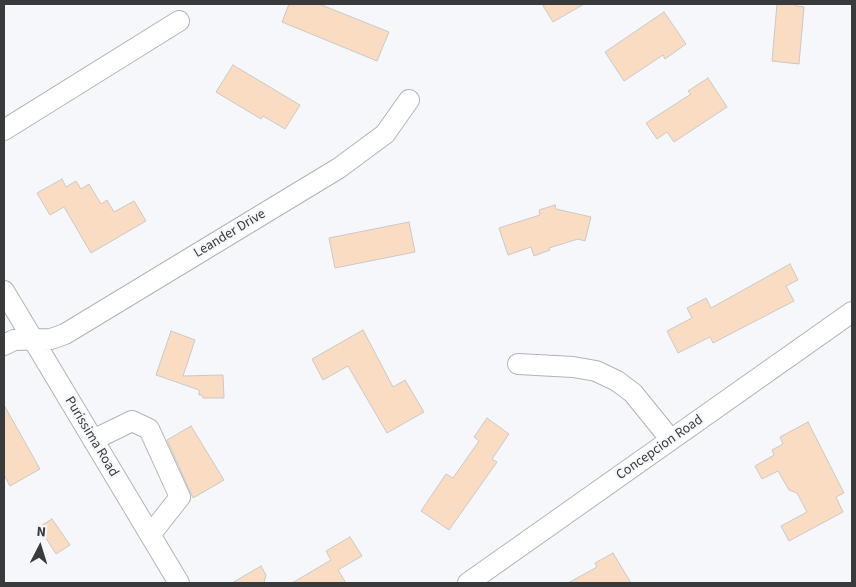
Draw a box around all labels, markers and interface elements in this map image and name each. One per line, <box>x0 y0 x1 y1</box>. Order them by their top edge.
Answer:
street label: Leander Drive <box>191 206 269 262</box>
street label: Purissima Road <box>60 394 122 480</box>
street label: Concepcion Road <box>613 412 707 484</box>
north arrow <box>15 522 65 572</box>
text: N <box>36 522 47 542</box>

